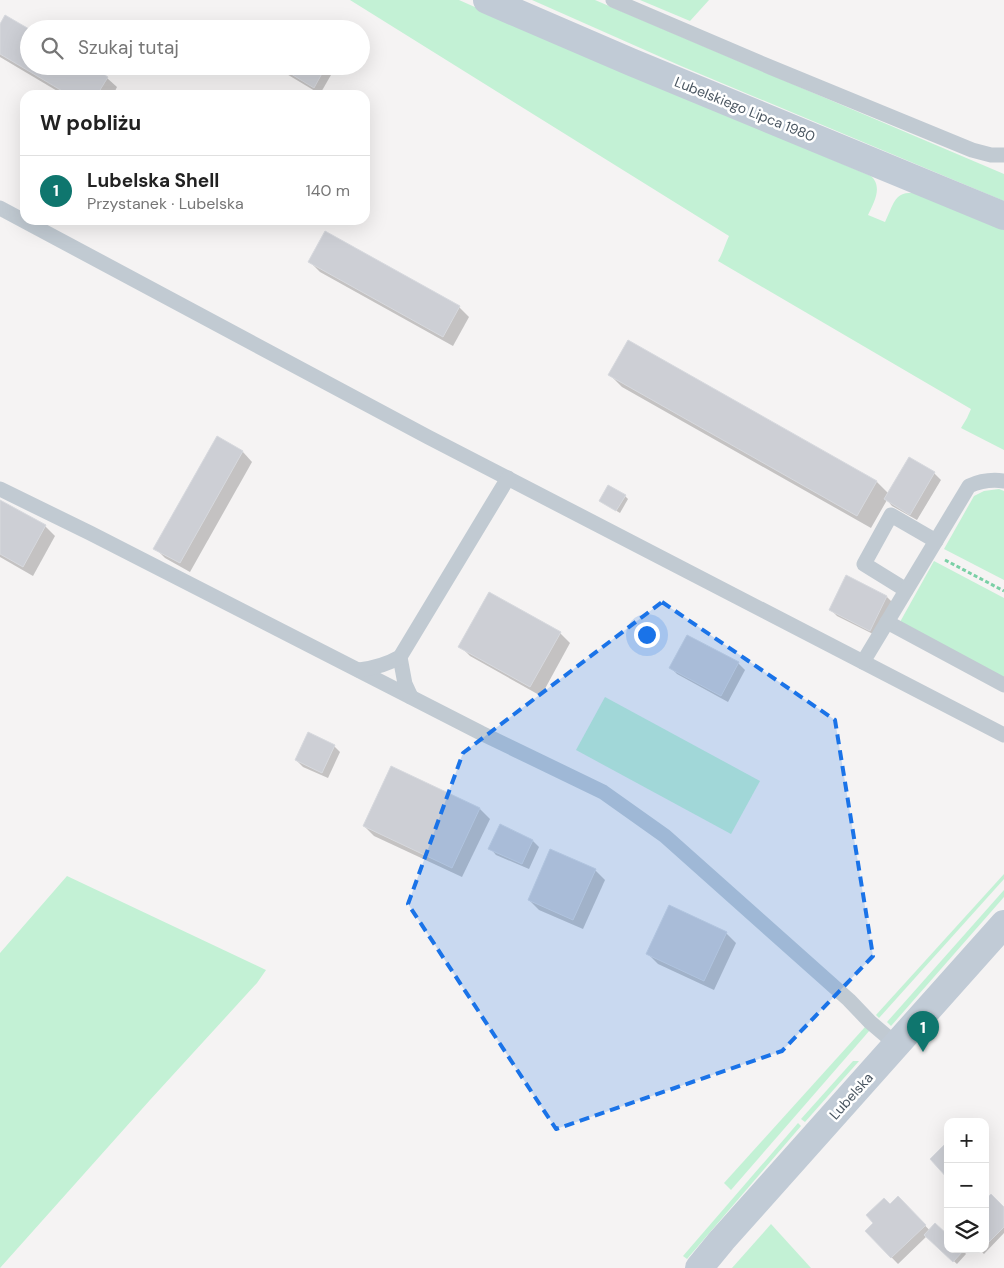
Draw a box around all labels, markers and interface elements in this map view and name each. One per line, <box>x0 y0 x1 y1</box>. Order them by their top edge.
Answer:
search box <box>20 20 370 75</box>
icon: search <box>38 34 66 62</box>
text: Szukaj tutaj <box>78 35 179 60</box>
street label: Lubelskiego Lipca 1980 <box>672 73 818 145</box>
text: W pobliżu <box>40 109 141 137</box>
text: Lubelska Shell <box>87 168 219 193</box>
text: 1 <box>53 180 59 201</box>
text: 140 m <box>306 180 350 201</box>
text: Przystanek · Lubelska <box>87 193 244 214</box>
your location <box>634 622 660 648</box>
pin: 1 <box>907 1011 939 1052</box>
street label: Lubelska <box>825 1069 877 1123</box>
map controls <box>944 1118 989 1253</box>
button: + <box>944 1118 989 1163</box>
button: − <box>944 1163 989 1208</box>
button: layers <box>944 1208 989 1253</box>

